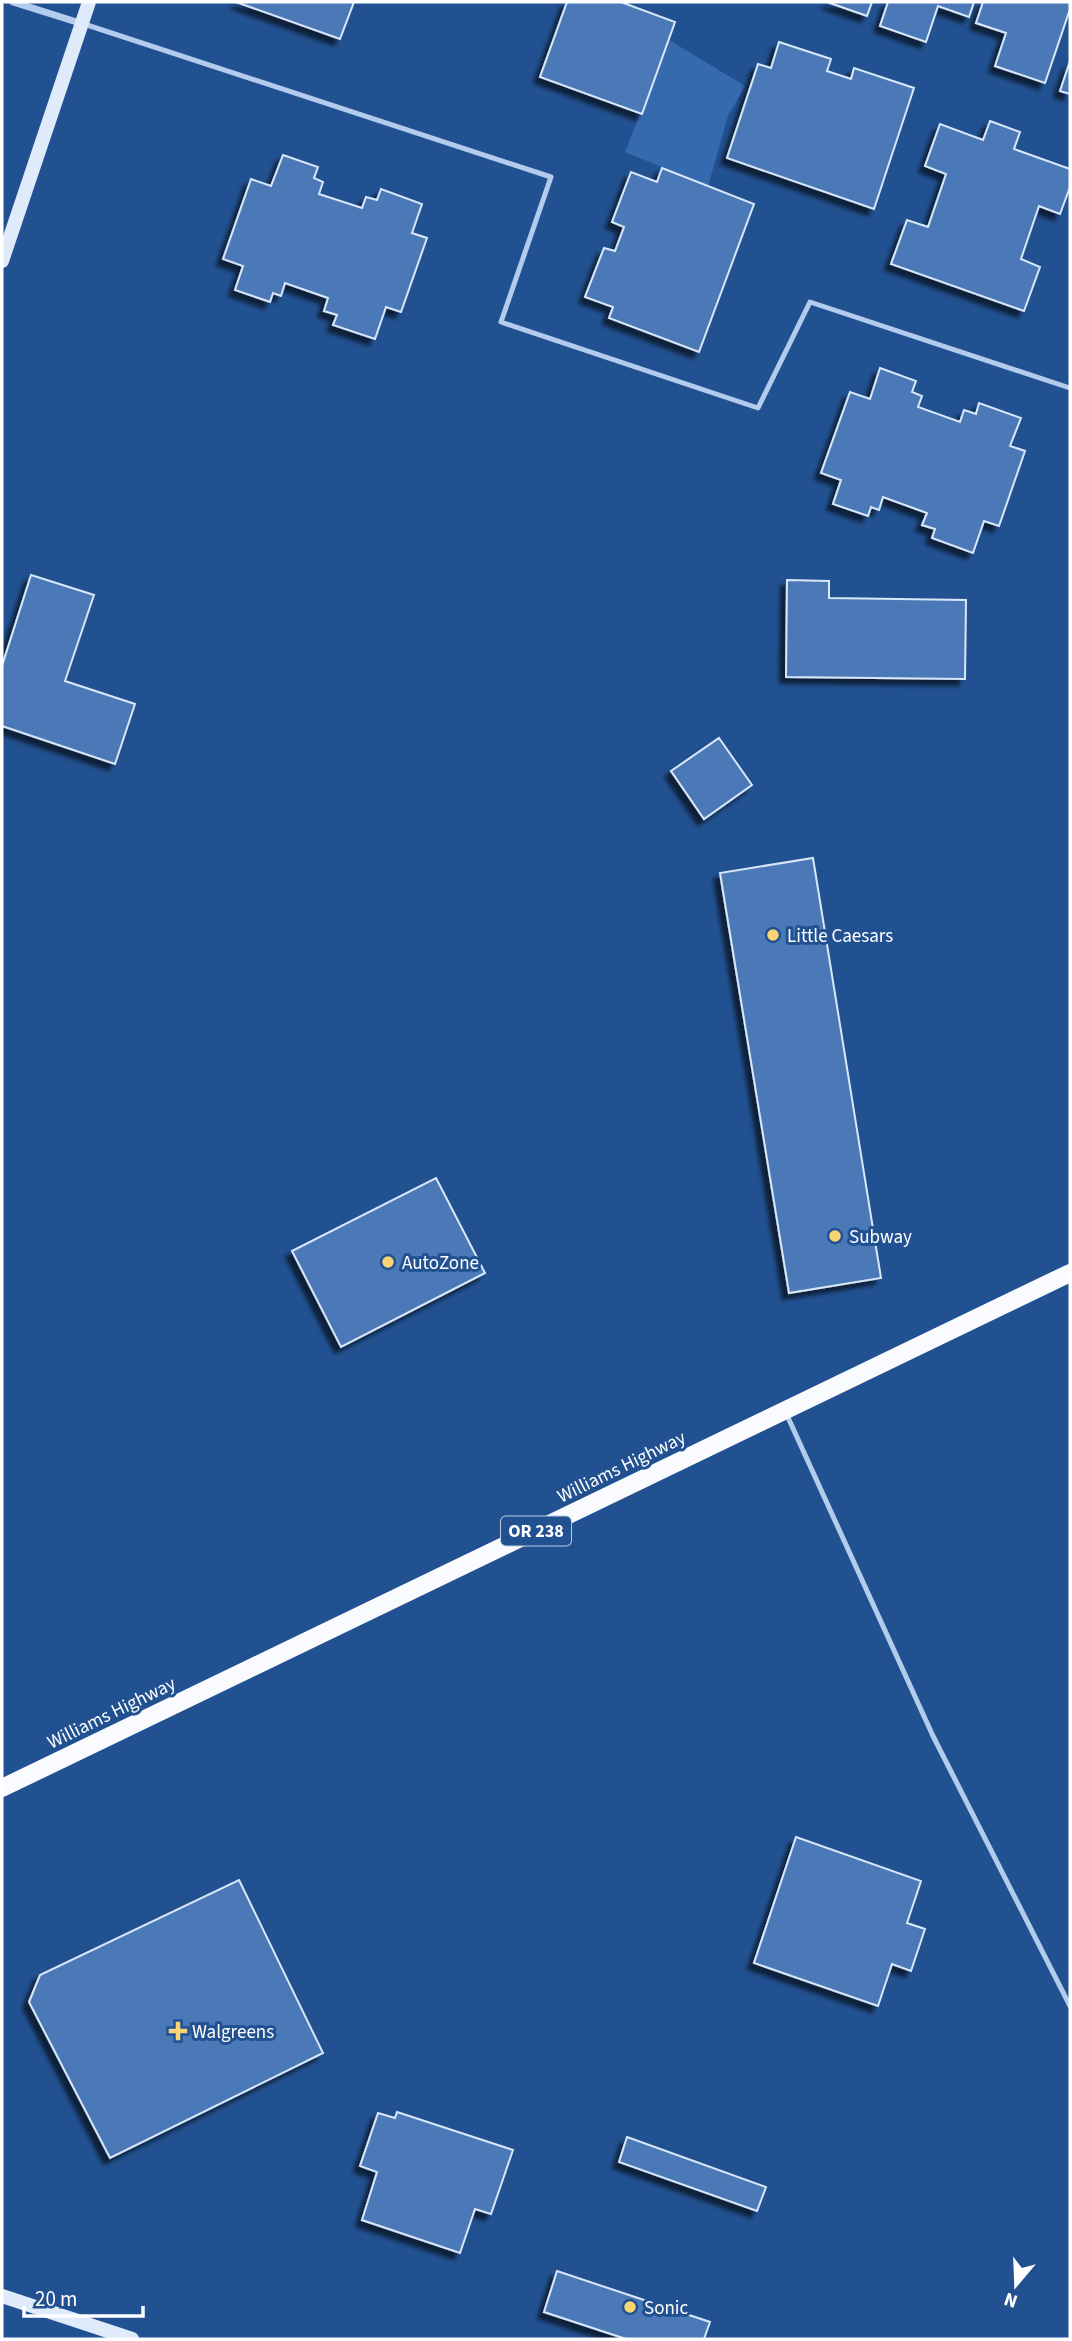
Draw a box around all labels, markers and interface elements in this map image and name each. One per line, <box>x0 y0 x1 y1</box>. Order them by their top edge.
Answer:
place label: Little Caesars <box>787 923 893 950</box>
marker: Little Caesars <box>765 927 781 943</box>
place label: Subway <box>849 1224 912 1251</box>
marker: Subway <box>827 1228 843 1244</box>
place label: AutoZone <box>402 1250 479 1277</box>
marker: AutoZone <box>380 1254 396 1270</box>
street label: Williams Highway <box>553 1424 691 1510</box>
road number: OR 238 <box>501 1516 571 1546</box>
street label: Williams Highway <box>43 1670 181 1756</box>
place label: Walgreens <box>192 2019 274 2046</box>
marker: Walgreens <box>170 2023 186 2039</box>
north arrow <box>981 2250 1051 2320</box>
scale bar <box>24 2274 144 2318</box>
text: 20 m <box>35 2284 77 2314</box>
text: N <box>1001 2285 1021 2314</box>
place label: Sonic <box>644 2295 689 2322</box>
marker: Sonic <box>622 2299 638 2315</box>

